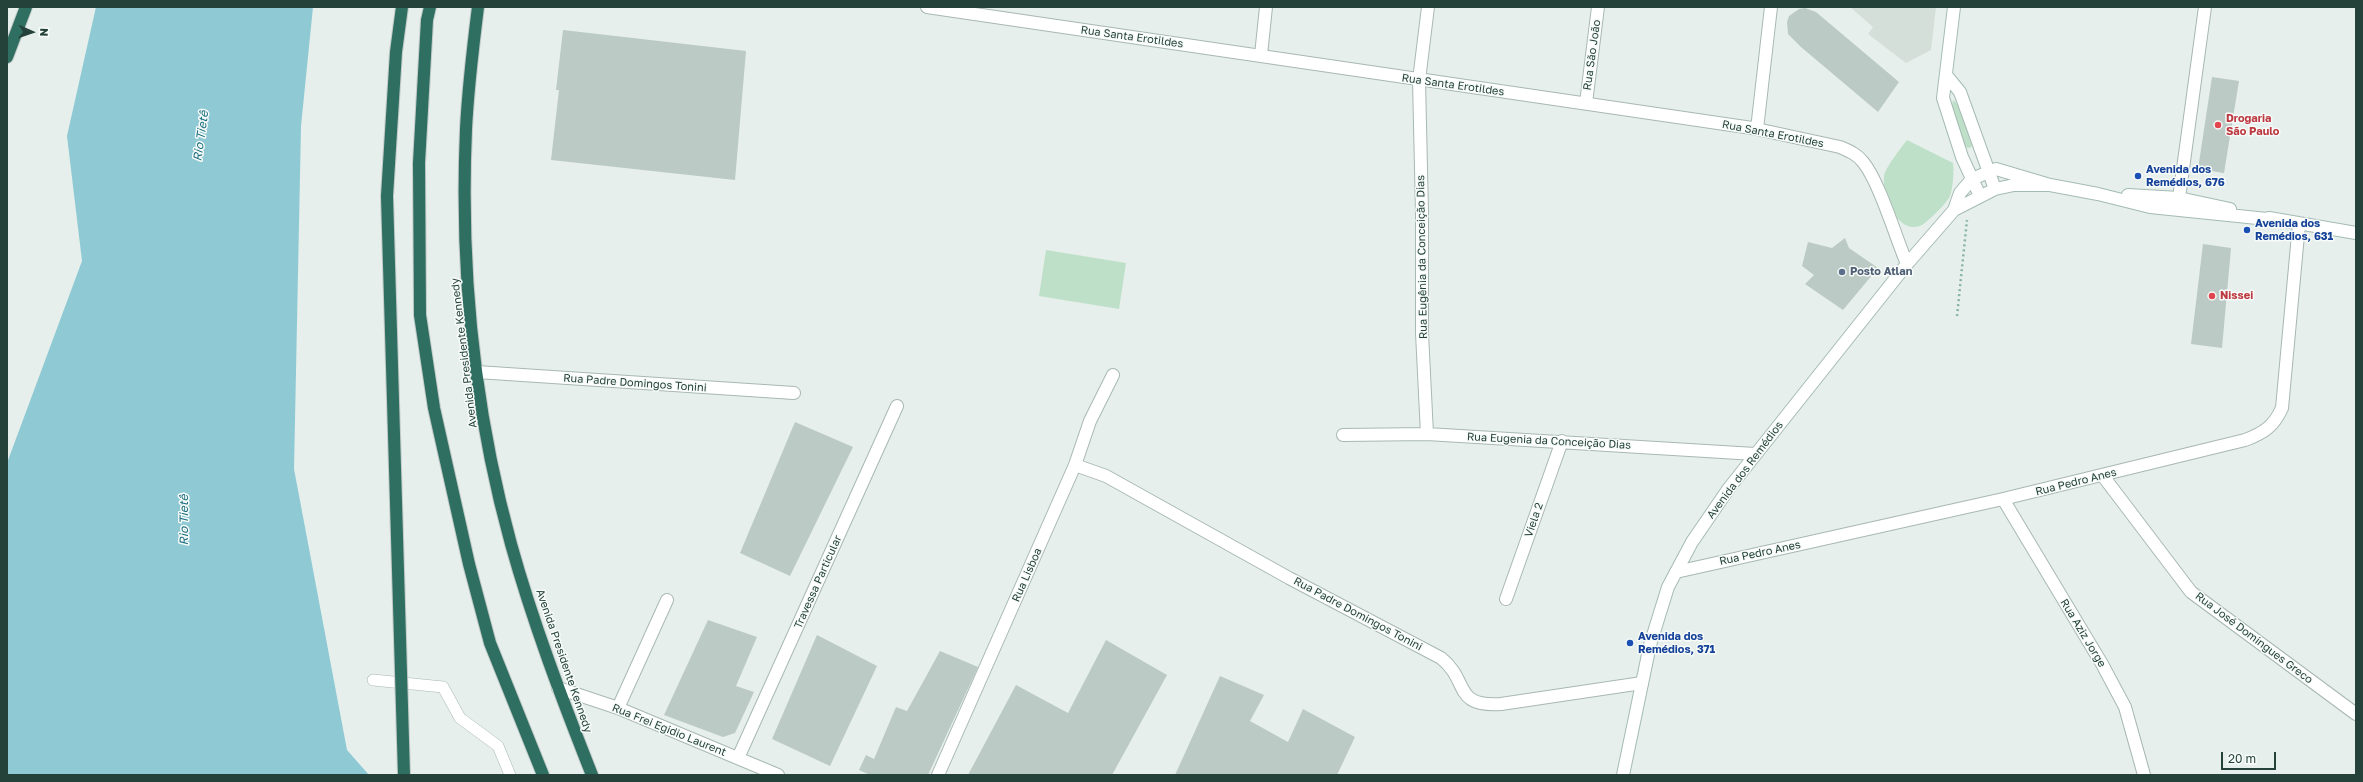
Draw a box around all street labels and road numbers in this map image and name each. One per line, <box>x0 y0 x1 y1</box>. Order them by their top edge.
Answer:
street label: Rua São João <box>1581 19 1603 91</box>
street label: Rua Santa Erotildes <box>1080 23 1184 51</box>
street label: Rua Santa Erotildes <box>1401 71 1505 99</box>
street label: Rua Santa Erotildes <box>1721 118 1825 150</box>
street label: Rua Eugênia da Conceição Dias <box>1414 175 1430 339</box>
street label: Avenida Presidente Kennedy <box>448 277 480 429</box>
street label: Rua Padre Domingos Tonini <box>563 371 707 395</box>
street label: Avenida dos Remédios <box>1704 419 1786 521</box>
street label: Rua Eugenia da Conceição Dias <box>1467 430 1631 452</box>
street label: Rua Pedro Anes <box>2034 466 2118 498</box>
street label: Viela 2 <box>1522 501 1546 539</box>
street label: Travessa Particular <box>791 533 845 631</box>
street label: Rua Pedro Anes <box>1718 538 1802 568</box>
street label: Rua Lisboa <box>1009 546 1045 604</box>
street label: Rua Padre Domingos Tonini <box>1291 574 1425 654</box>
street label: Avenida Presidente Kennedy <box>533 587 595 735</box>
street label: Rua José Domingues Greco <box>2193 590 2315 686</box>
street label: Rua Aziz Jorge <box>2057 596 2109 670</box>
street label: Rua Frei Egidio Laurent <box>610 701 728 759</box>

